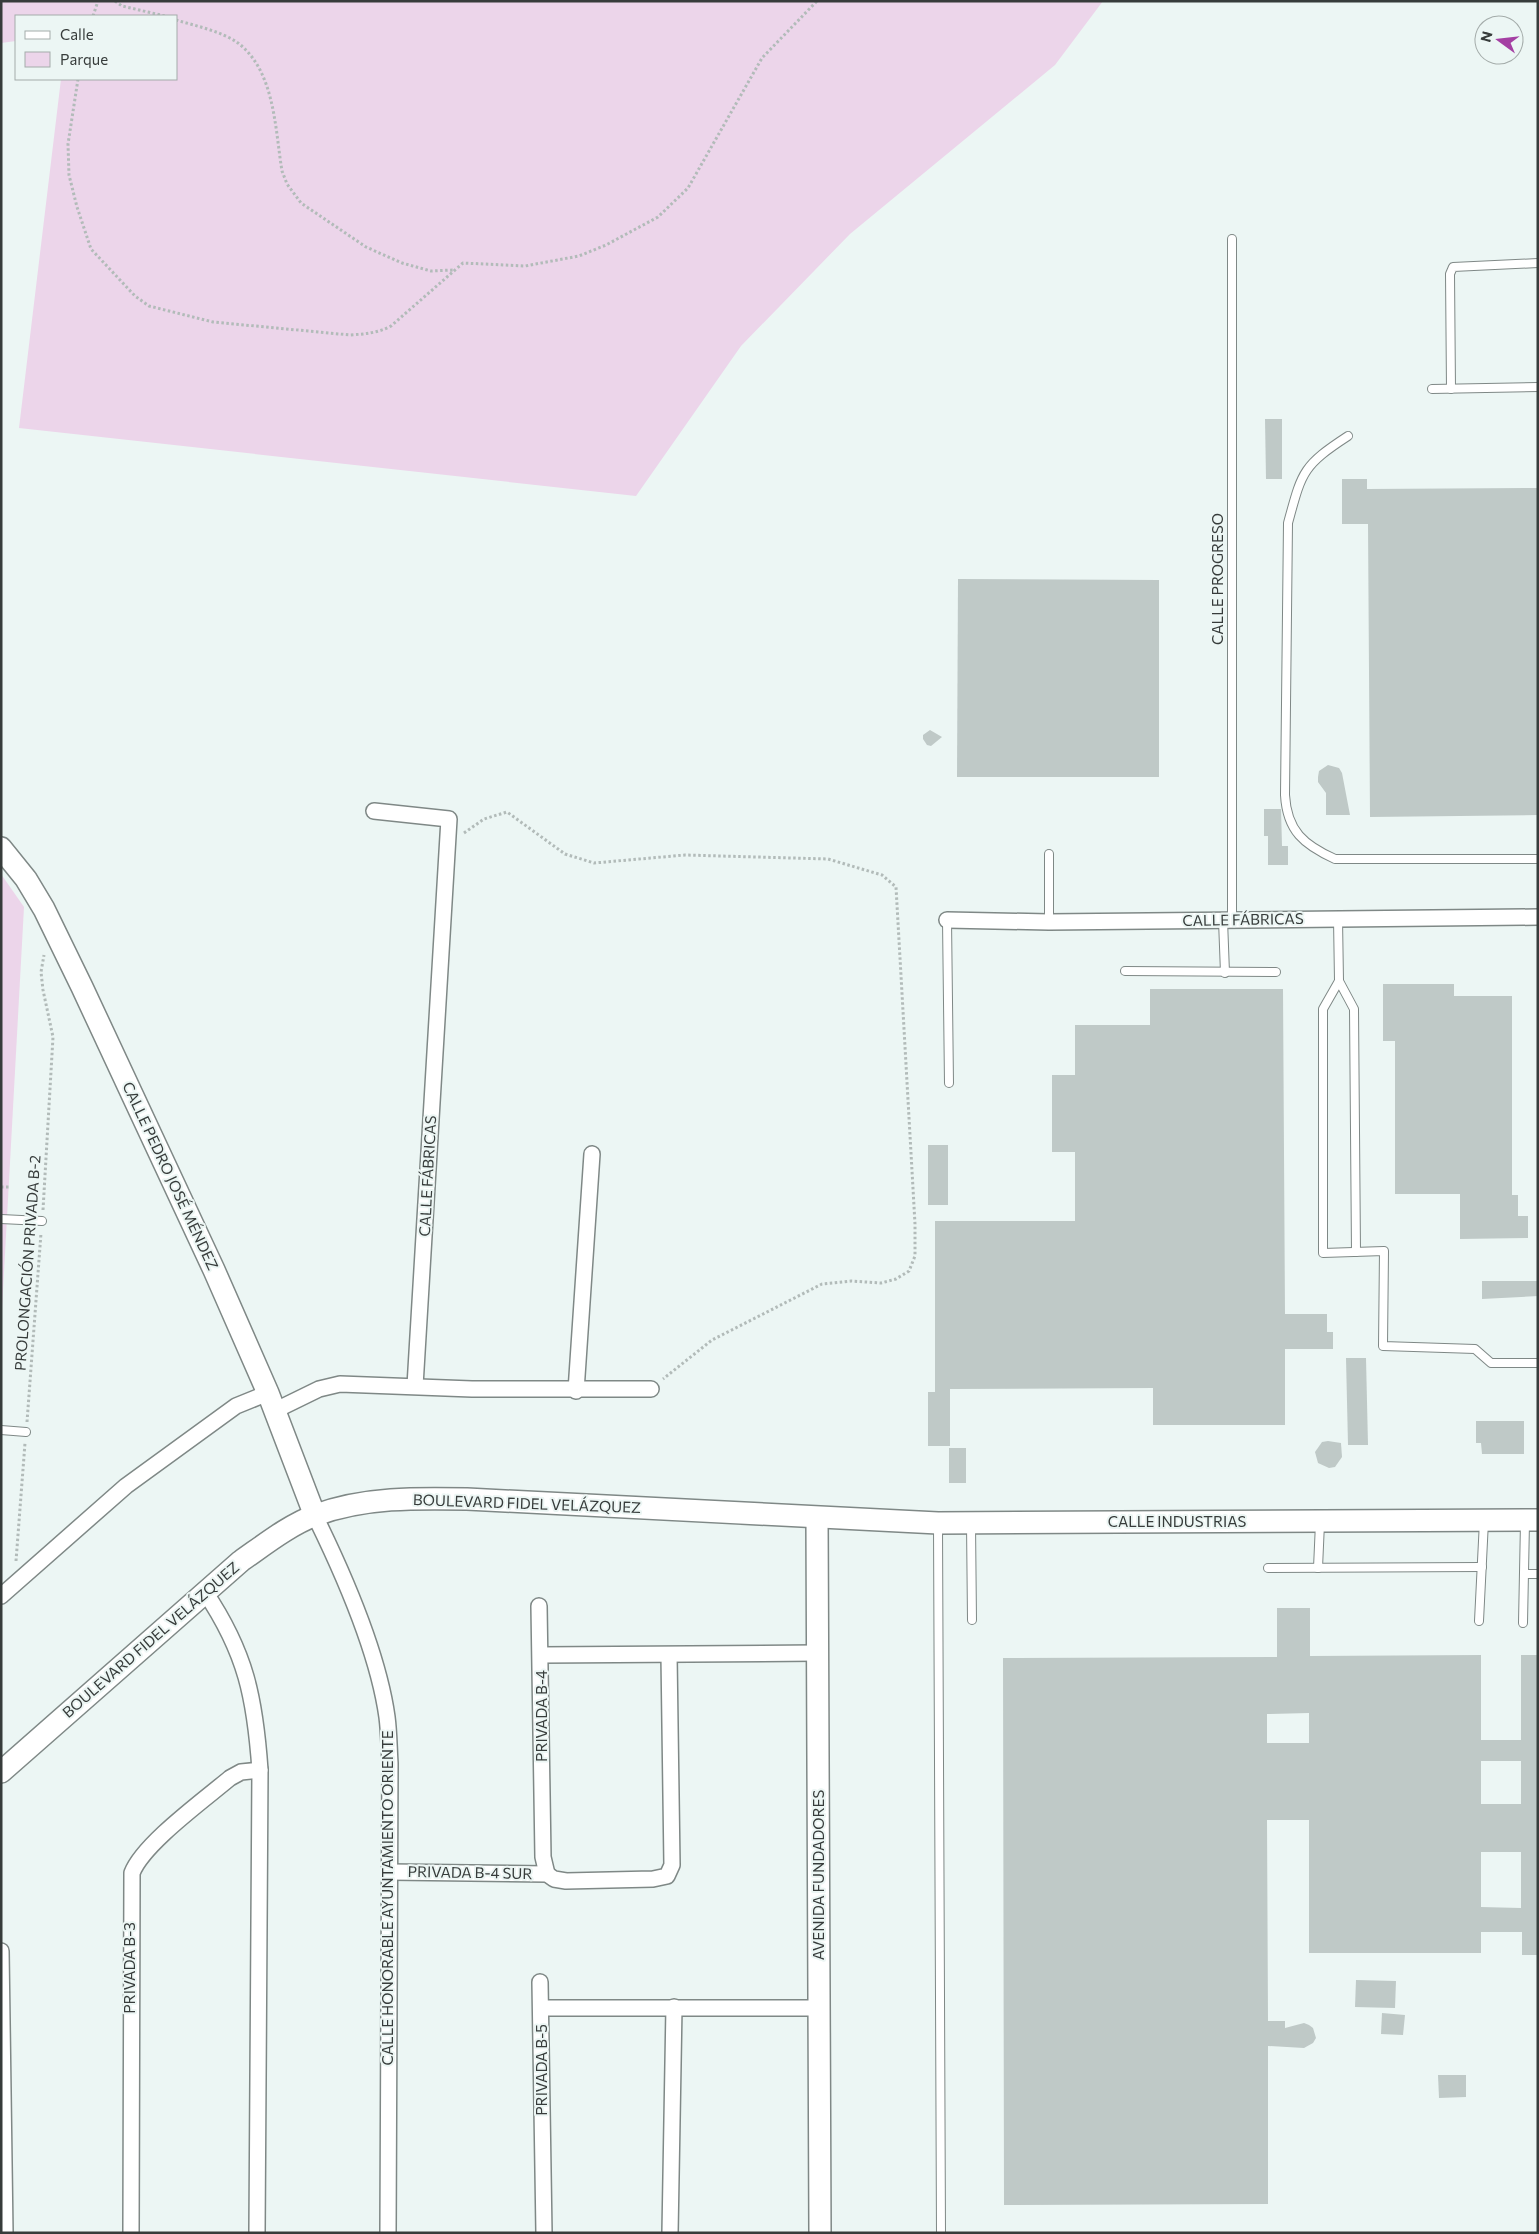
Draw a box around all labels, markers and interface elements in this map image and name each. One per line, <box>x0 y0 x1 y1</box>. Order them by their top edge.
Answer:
legend <box>15 15 178 80</box>
north arrow <box>1474 15 1524 65</box>
text: Calle <box>60 25 94 43</box>
text: N <box>1476 29 1496 44</box>
text: Parque <box>60 50 108 68</box>
street label: CALLE PROGRESO <box>1208 513 1226 645</box>
street label: CALLE FÁBRICAS <box>1182 908 1304 929</box>
street label: CALLE PEDRO JOSÉ MÉNDEZ <box>119 1078 223 1273</box>
street label: CALLE FÁBRICAS <box>414 1115 439 1237</box>
street label: PROLONGACIÓN PRIVADA B-2 <box>9 1154 44 1372</box>
street label: BOULEVARD FIDEL VELÁZQUEZ <box>413 1489 641 1516</box>
street label: CALLE INDUSTRIAS <box>1108 1512 1247 1530</box>
street label: BOULEVARD FIDEL VELÁZQUEZ <box>58 1557 242 1721</box>
street label: PRIVADA B-4 <box>532 1670 550 1762</box>
street label: CALLE HONORABLE AYUNTAMIENTO ORIENTE <box>378 1730 396 2066</box>
street label: AVENIDA FUNDADORES <box>809 1789 827 1960</box>
street label: PRIVADA B-4 SUR <box>408 1862 533 1882</box>
street label: PRIVADA B-3 <box>120 1922 138 2014</box>
street label: PRIVADA B-5 <box>532 2024 550 2116</box>

